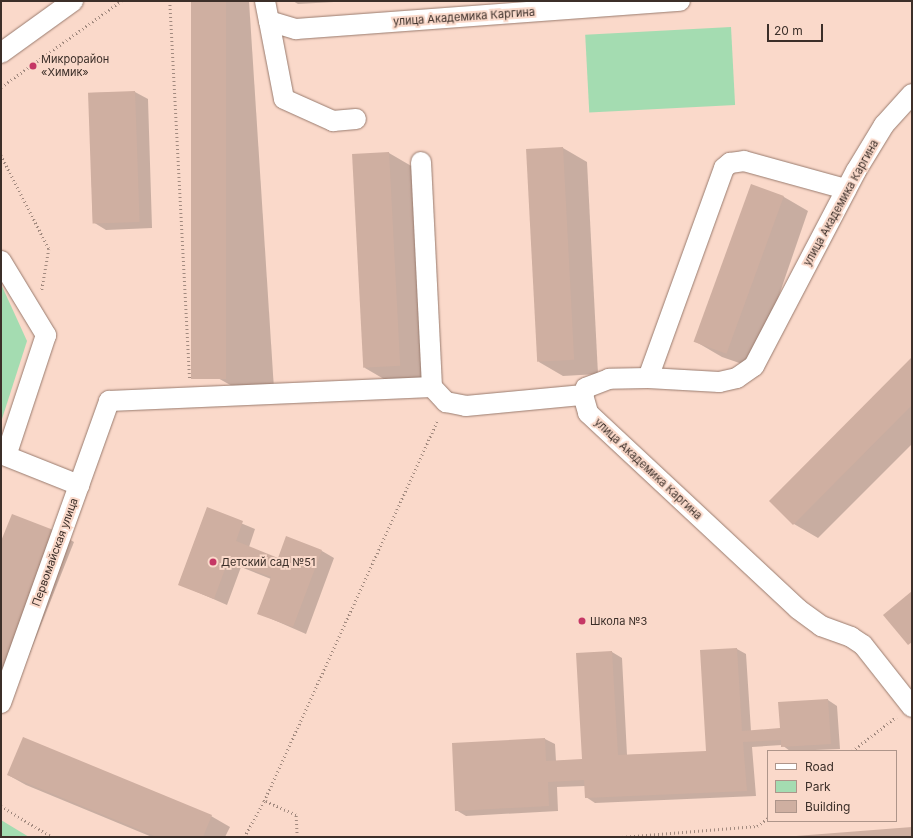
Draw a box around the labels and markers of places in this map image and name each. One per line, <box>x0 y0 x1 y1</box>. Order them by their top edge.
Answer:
place label: Микрорайон «Химик» <box>41 53 109 79</box>
marker: Микрорайон «Химик» <box>28 61 38 71</box>
place label: Детский сад №51 <box>221 555 315 569</box>
marker: Детский сад №51 <box>208 557 218 567</box>
place label: Школа №3 <box>590 614 647 628</box>
marker: Школа №3 <box>577 616 587 626</box>

